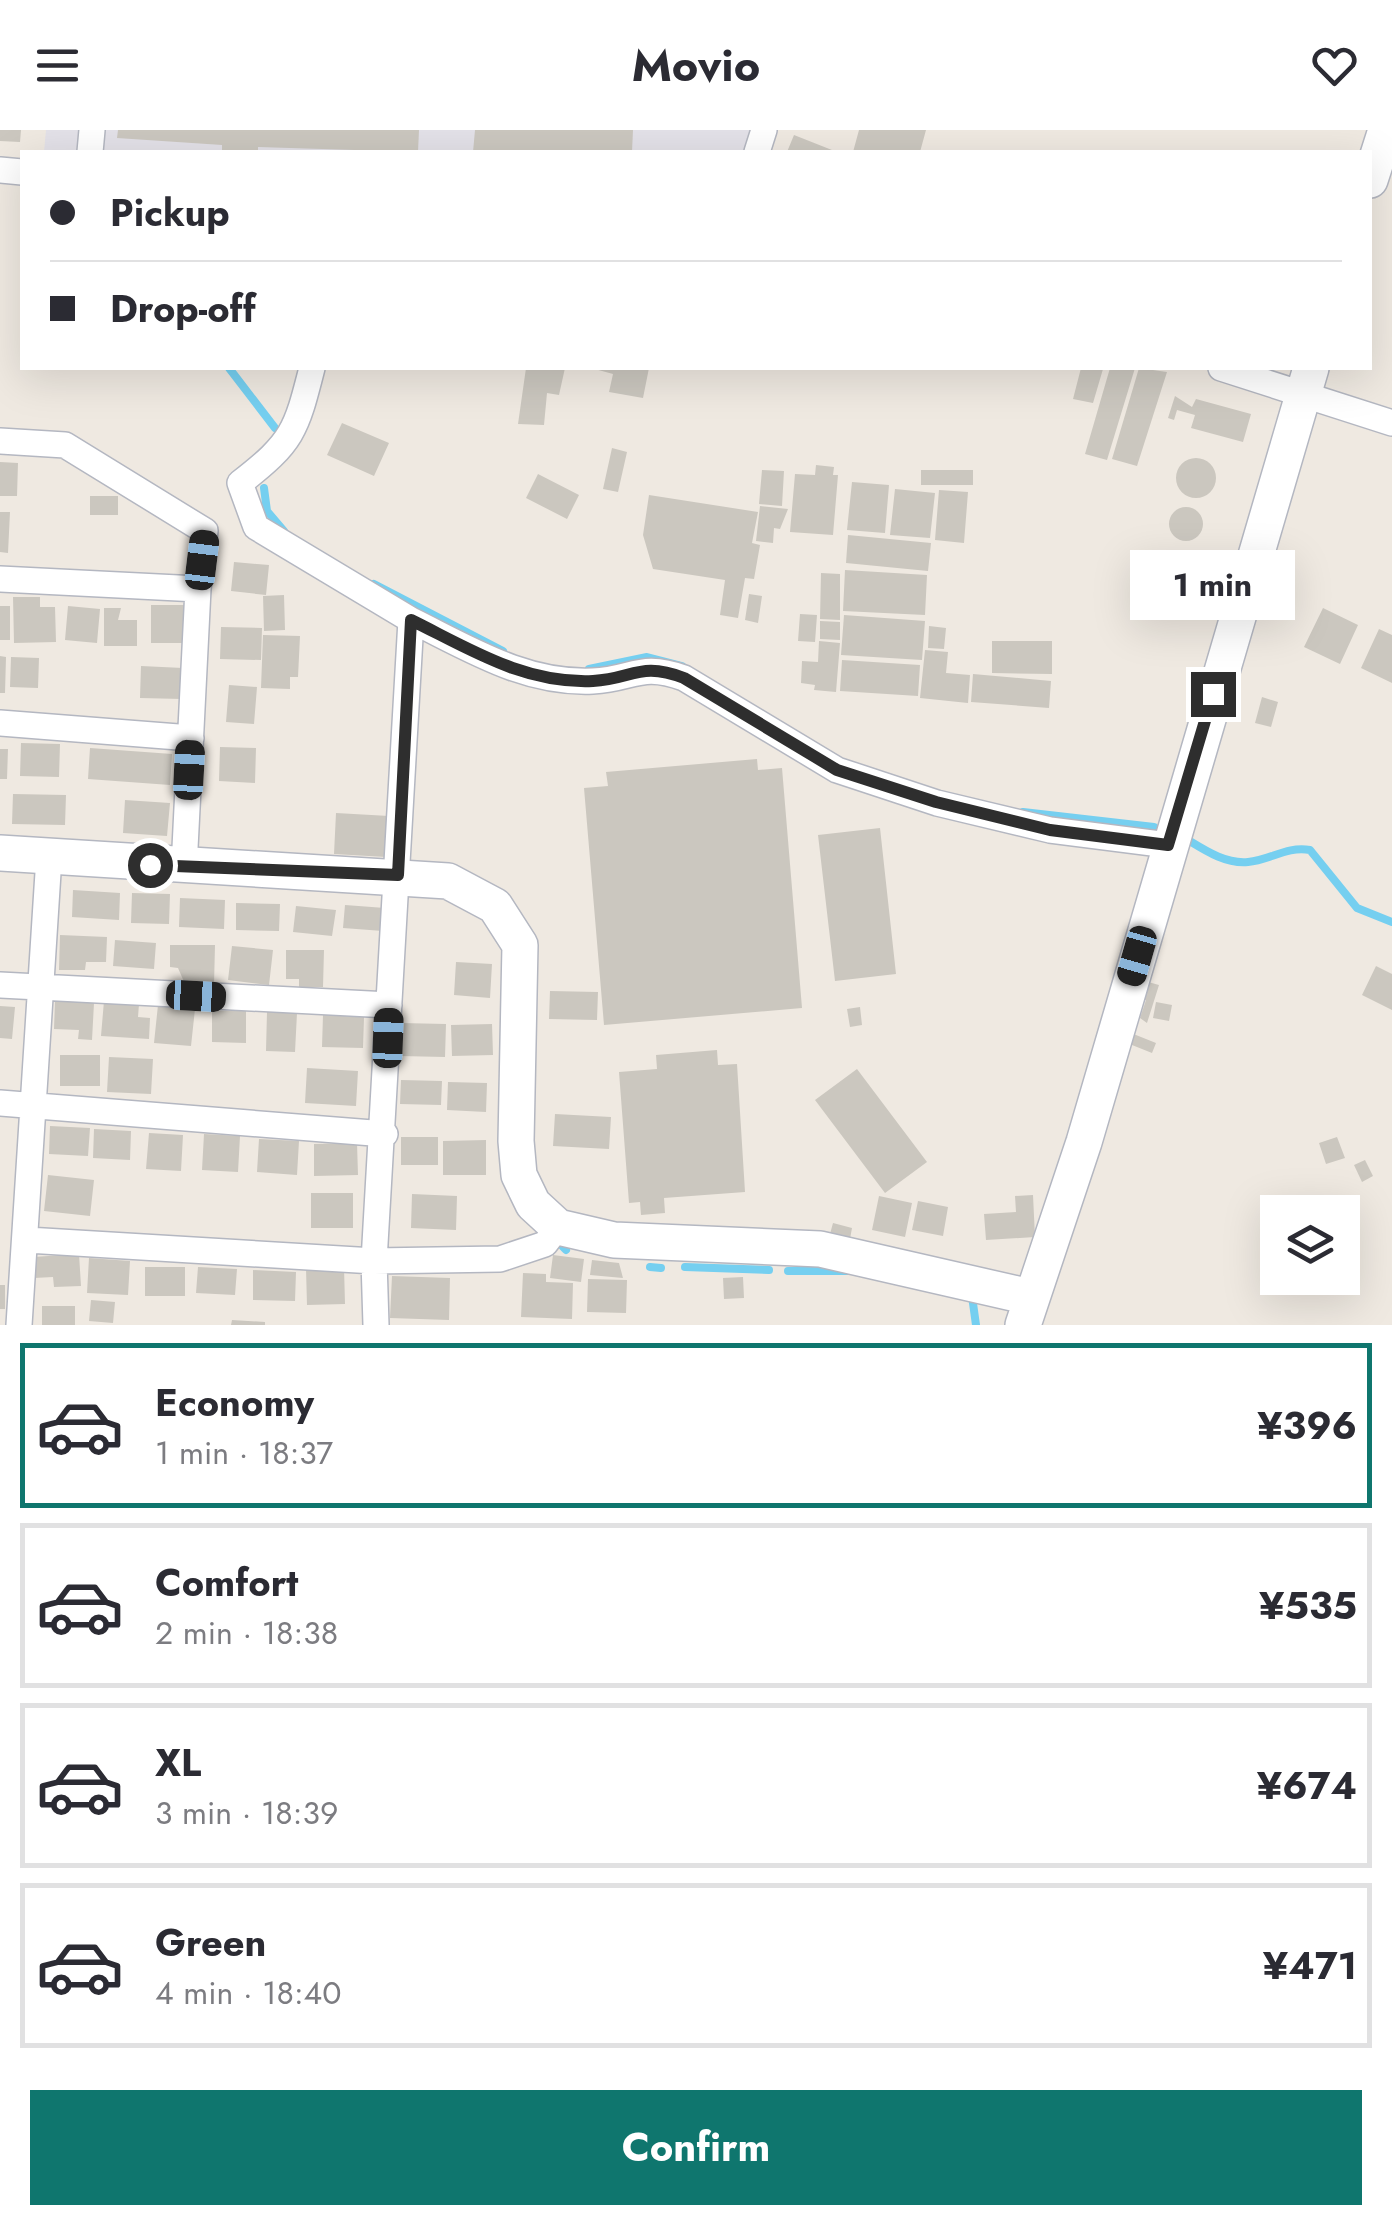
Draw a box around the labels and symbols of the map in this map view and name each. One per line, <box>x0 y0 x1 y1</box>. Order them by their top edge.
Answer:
car <box>183 528 221 592</box>
callout: 1 min <box>1130 549 1296 619</box>
route end <box>1191 672 1236 717</box>
car <box>172 739 206 801</box>
route start <box>128 843 173 888</box>
car <box>1114 923 1160 989</box>
car <box>165 979 227 1013</box>
car <box>372 1007 404 1069</box>

